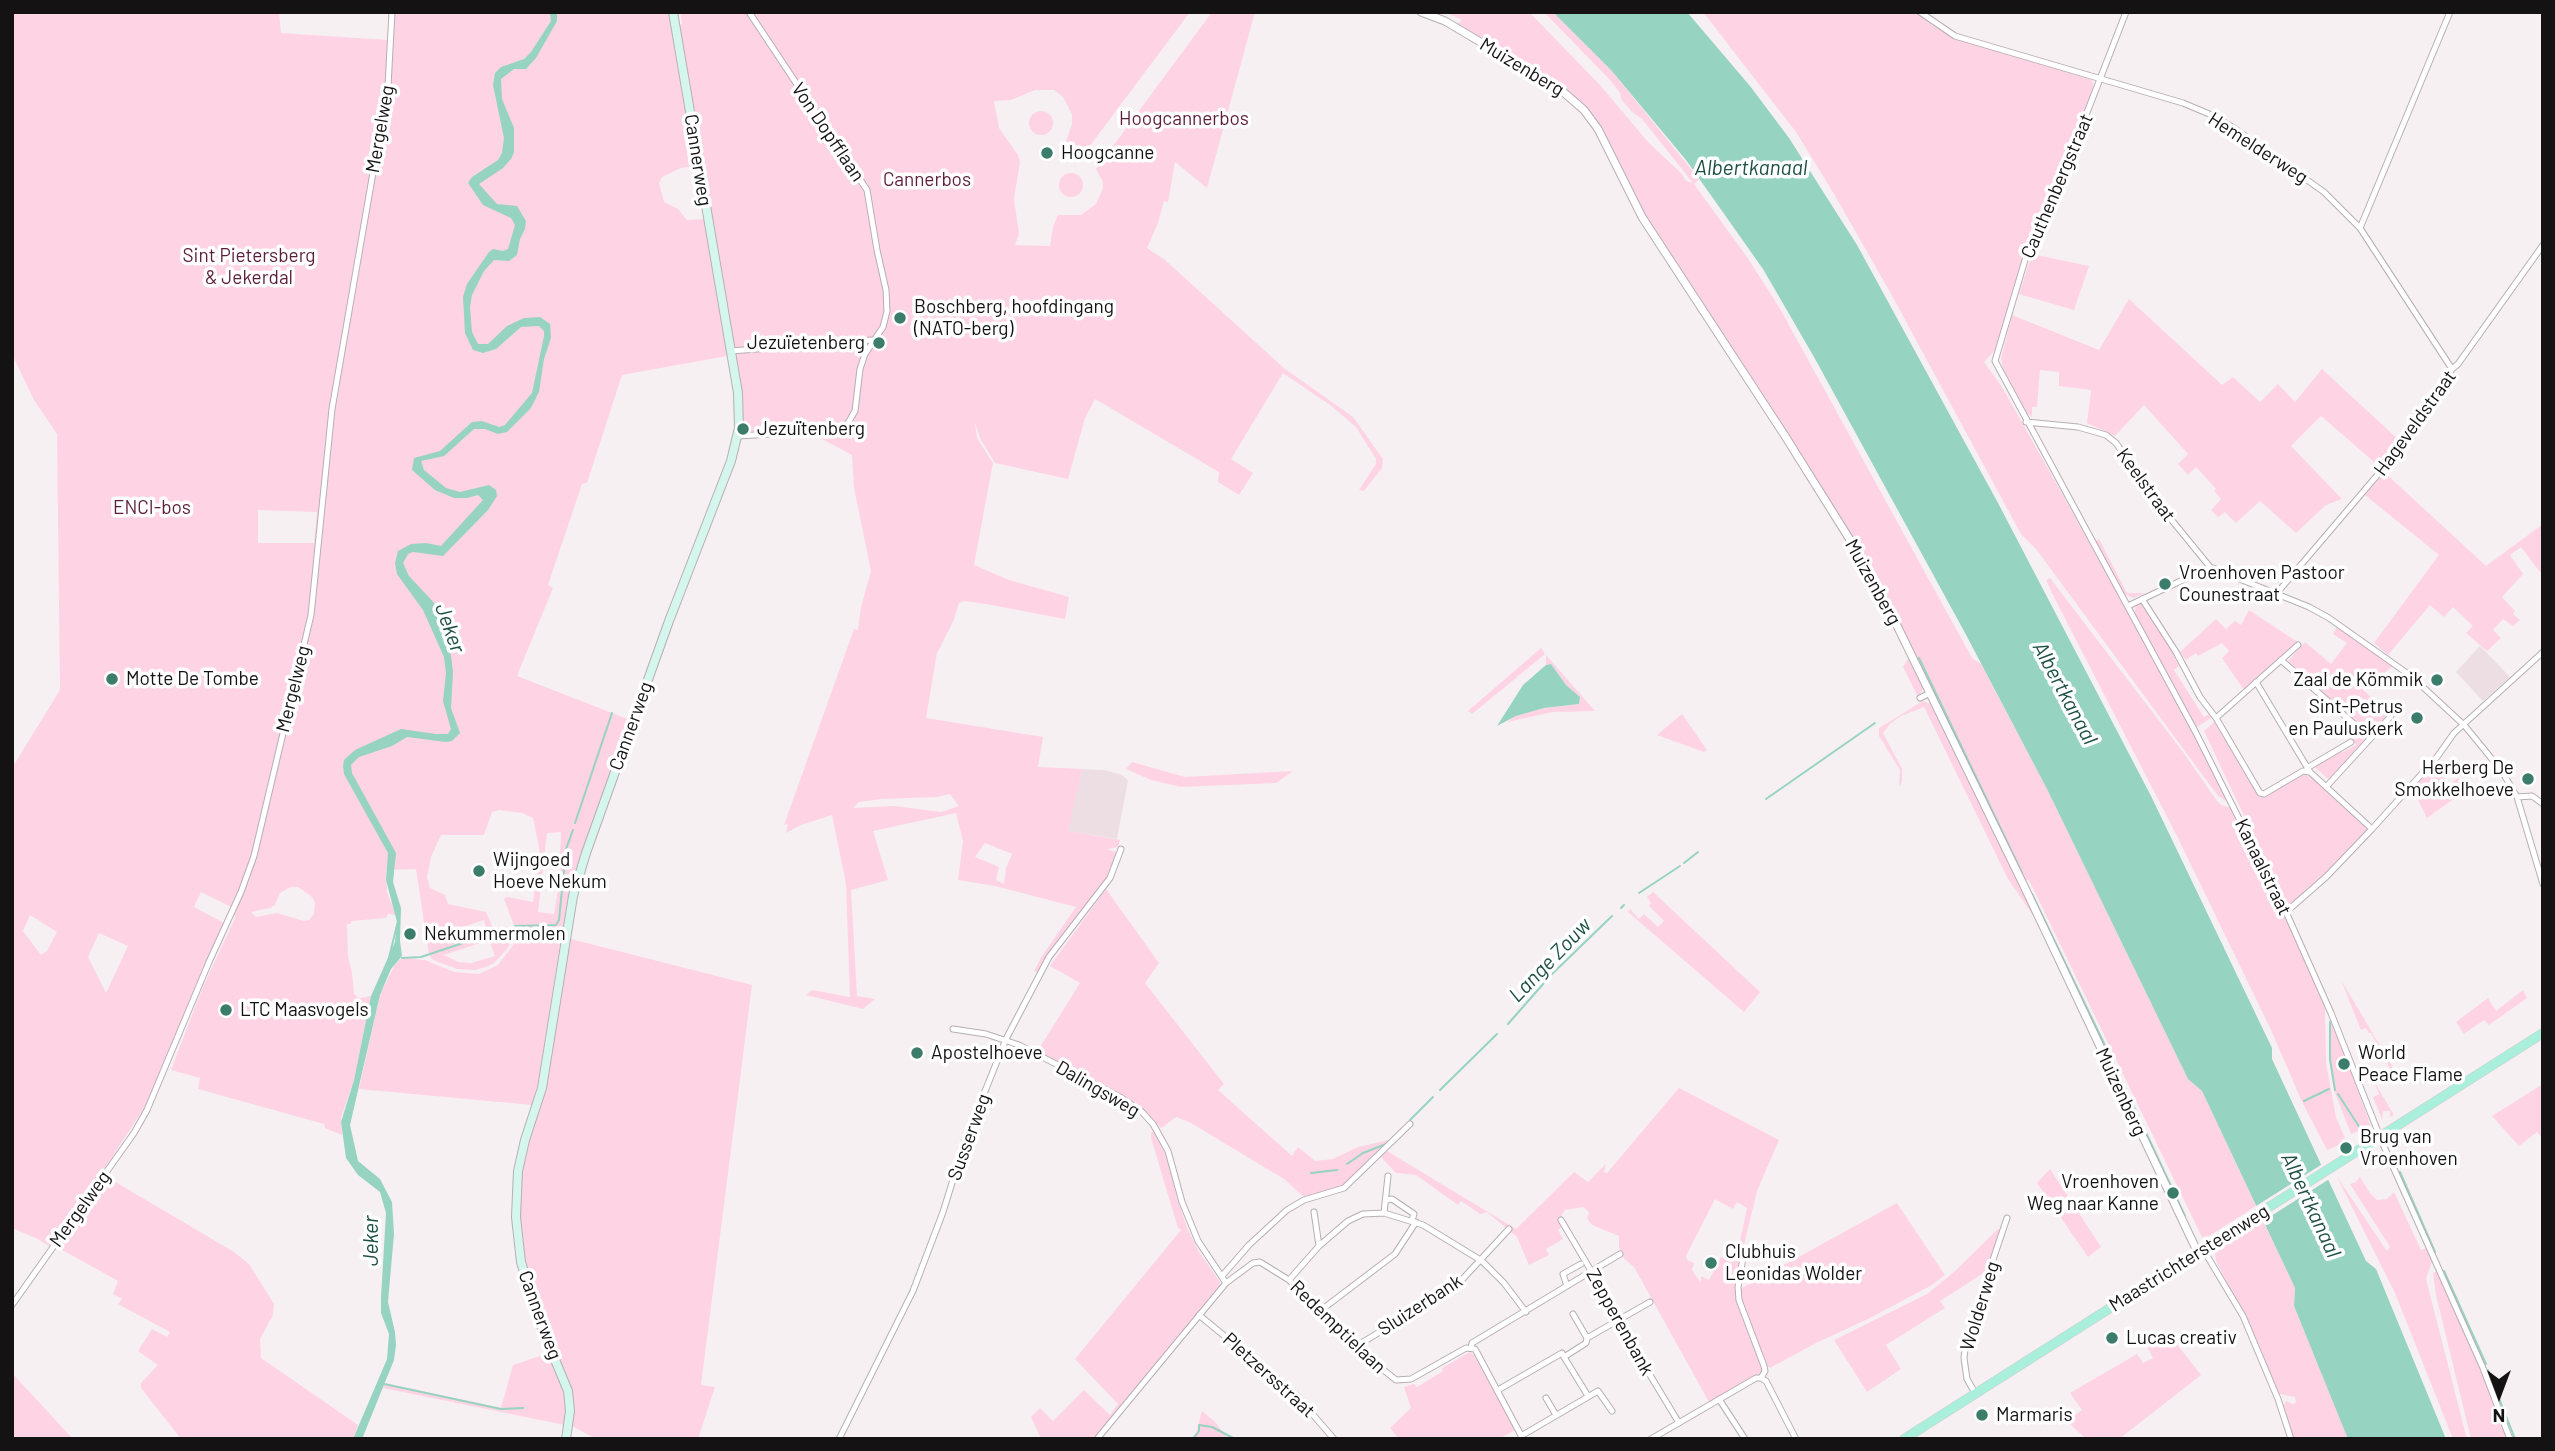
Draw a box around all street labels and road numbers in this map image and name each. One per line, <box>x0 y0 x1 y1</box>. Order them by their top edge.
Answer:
street label: Muizenberg <box>1476 33 1568 101</box>
street label: Von Dopfflaan <box>787 78 869 186</box>
street label: Mergelweg <box>361 83 399 175</box>
street label: Hemelderweg <box>2204 107 2312 189</box>
street label: Cauthenbergstraat <box>2016 110 2098 262</box>
street label: Cannerweg <box>679 112 717 208</box>
street label: Hageveldstraat <box>2369 366 2461 480</box>
street label: Keelstraat <box>2112 444 2180 526</box>
street label: Muizenberg <box>1840 535 1906 629</box>
street label: Mergelweg <box>271 643 315 735</box>
street label: Cannerweg <box>604 679 658 773</box>
street label: Kanaalstraat <box>2230 815 2296 919</box>
street label: Muizenberg <box>2091 1044 2151 1140</box>
street label: Dalingsweg <box>1052 1056 1144 1122</box>
street label: Susserweg <box>943 1091 995 1183</box>
street label: Mergelweg <box>45 1166 115 1252</box>
street label: Maastrichtersteenweg <box>2105 1200 2273 1316</box>
street label: Wolderweg <box>1956 1259 2004 1353</box>
street label: Zepperenbank <box>1581 1265 1659 1379</box>
street label: Cannerweg <box>513 1268 567 1362</box>
street label: Sluizerbank <box>1374 1269 1466 1341</box>
street label: Redemptielaan <box>1285 1276 1391 1378</box>
street label: Pletzersstraat <box>1218 1328 1320 1422</box>

